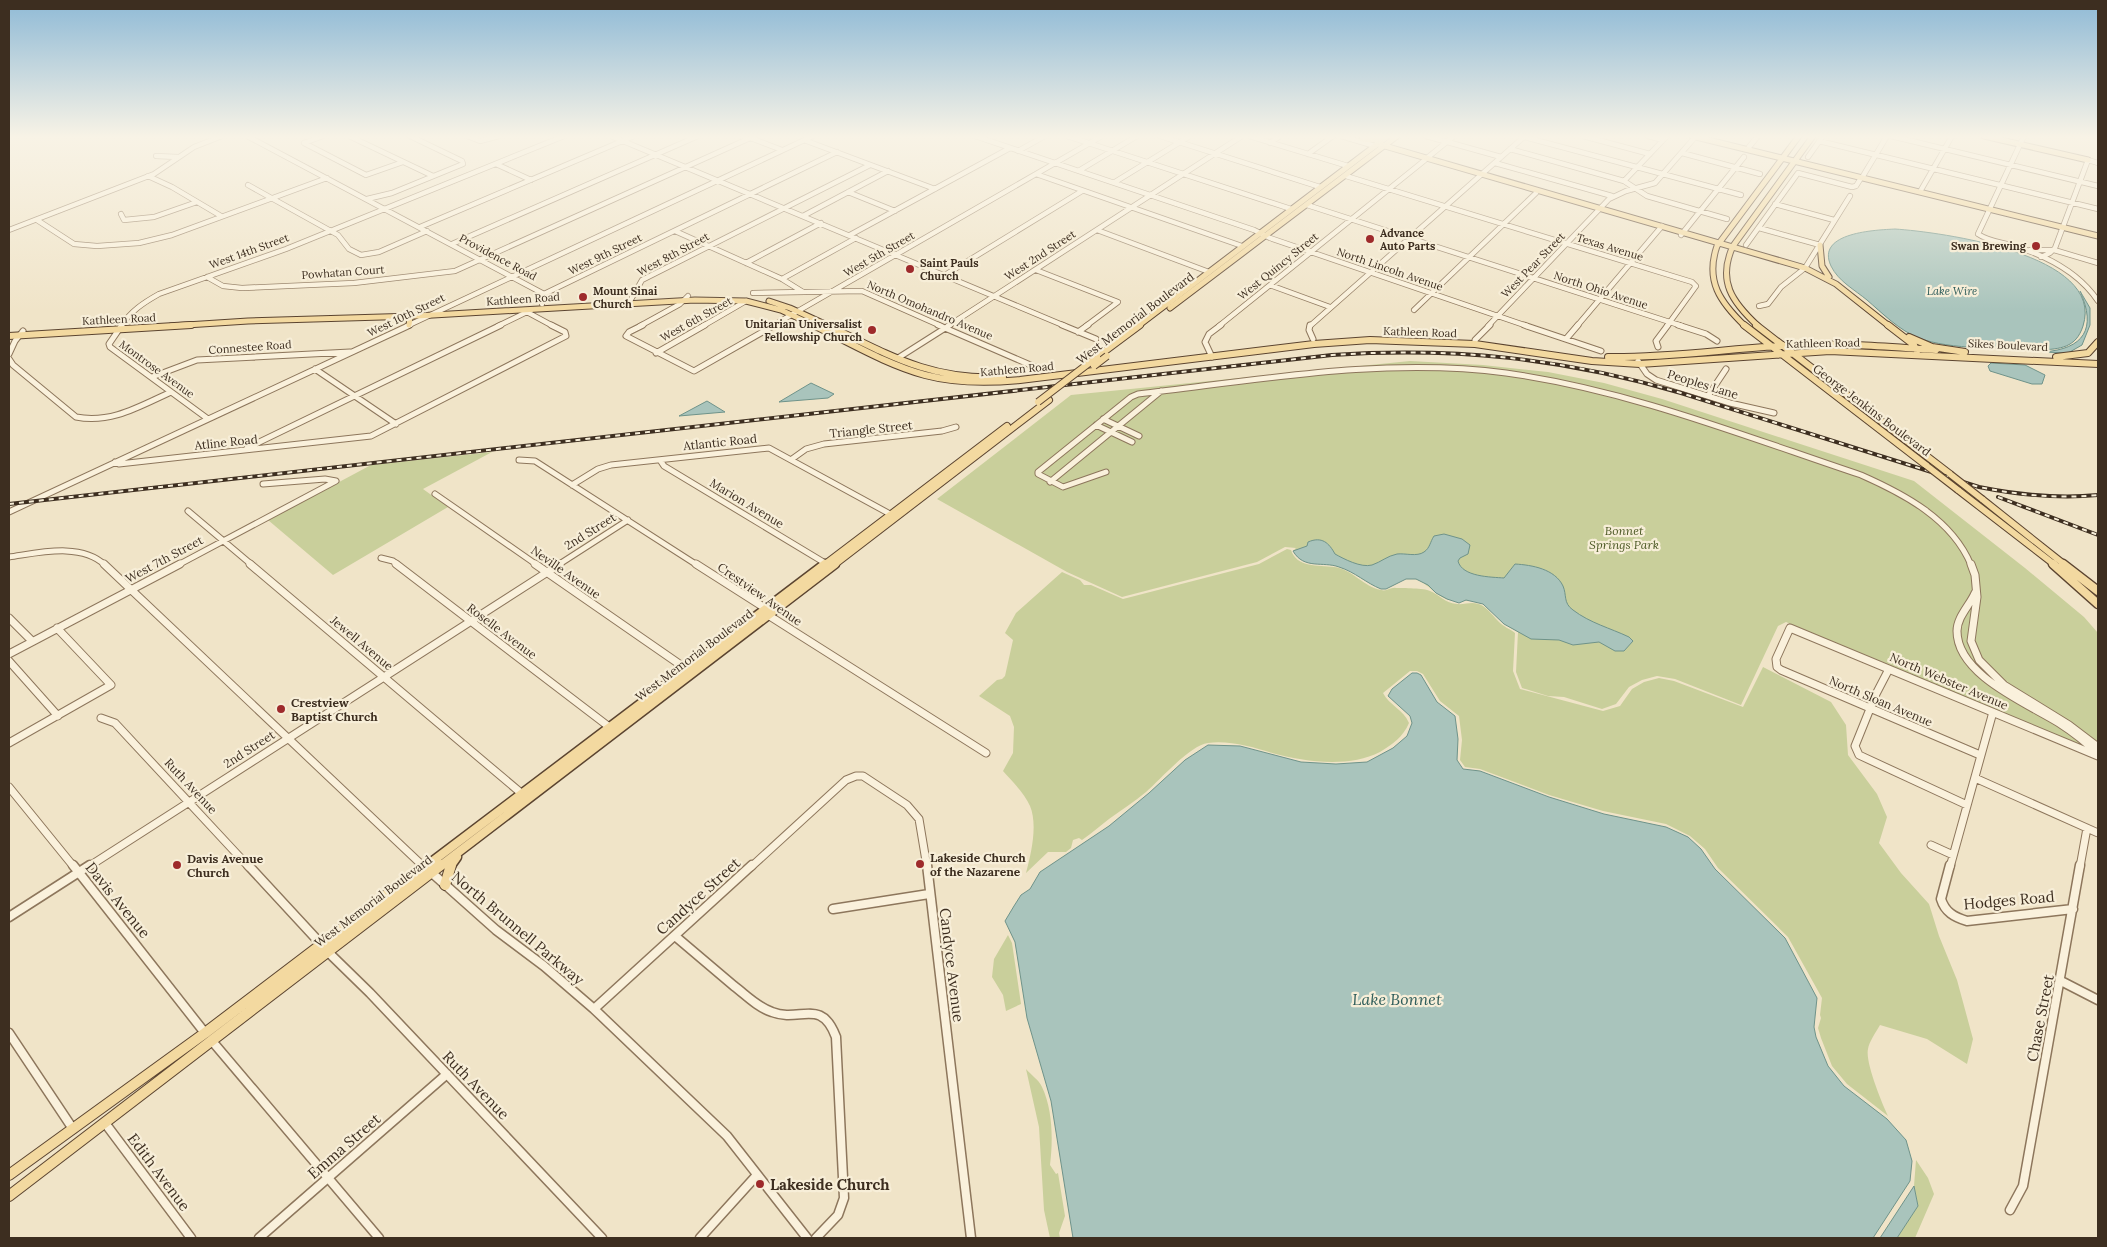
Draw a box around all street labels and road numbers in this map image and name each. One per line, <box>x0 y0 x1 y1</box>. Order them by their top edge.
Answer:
street label: West 2nd Street <box>1002 226 1079 283</box>
street label: West 5th Street <box>841 228 918 280</box>
street label: West 8th Street <box>634 229 712 279</box>
street label: West Quincy Street <box>1235 229 1322 303</box>
street label: West Pear Street <box>1498 229 1568 301</box>
street label: West 14th Street <box>207 230 291 272</box>
street label: West 9th Street <box>566 230 645 278</box>
street label: Texas Avenue <box>1575 230 1645 264</box>
street label: Providence Road <box>457 231 540 284</box>
street label: North Lincoln Avenue <box>1335 244 1445 294</box>
street label: Powhatan Court <box>301 262 386 282</box>
street label: North Ohio Avenue <box>1552 268 1650 312</box>
street label: West Memorial Boulevard <box>1073 269 1197 367</box>
street label: North Omohandro Avenue <box>865 277 995 343</box>
street label: Kathleen Road <box>486 289 561 309</box>
street label: West 10th Street <box>365 290 448 340</box>
street label: West 6th Street <box>658 293 735 345</box>
street label: Kathleen Road <box>82 310 157 328</box>
street label: Kathleen Road <box>1383 324 1458 340</box>
street label: Kathleen Road <box>1786 335 1860 351</box>
street label: Sikes Boulevard <box>1968 336 2049 354</box>
street label: Montrose Avenue <box>117 337 197 401</box>
street label: Connestee Road <box>208 337 292 357</box>
street label: Kathleen Road <box>980 359 1055 379</box>
street label: George Jenkins Boulevard <box>1810 361 1934 459</box>
street label: Peoples Lane <box>1666 366 1741 402</box>
street label: Triangle Street <box>829 417 914 441</box>
street label: Atline Road <box>193 431 258 453</box>
street label: Atlantic Road <box>681 431 758 453</box>
street label: Marion Avenue <box>707 475 787 531</box>
street label: 2nd Street <box>561 509 619 553</box>
street label: West 7th Street <box>123 532 206 586</box>
street label: Neville Avenue <box>528 542 604 602</box>
street label: Crestview Avenue <box>715 559 806 629</box>
street label: Roselle Avenue <box>464 600 540 662</box>
street label: West Memorial Boulevard <box>632 606 756 704</box>
street label: Jewell Avenue <box>327 612 397 674</box>
street label: North Webster Avenue <box>1888 649 2011 713</box>
street label: North Sloan Avenue <box>1827 672 1935 730</box>
street label: 2nd Street <box>221 727 278 771</box>
street label: Ruth Avenue <box>162 755 221 817</box>
street label: West Memorial Boulevard <box>311 852 435 950</box>
street label: Candyce Street <box>652 853 744 939</box>
street label: Davis Avenue <box>82 858 154 942</box>
street label: North Brunnell Parkway <box>448 867 588 989</box>
street label: Hodges Road <box>1963 887 2055 913</box>
street label: Candyce Avenue <box>936 907 968 1023</box>
street label: Chase Street <box>2022 972 2058 1063</box>
street label: Ruth Avenue <box>439 1047 513 1123</box>
street label: Emma Street <box>304 1109 384 1183</box>
street label: Edith Avenue <box>124 1129 194 1215</box>

